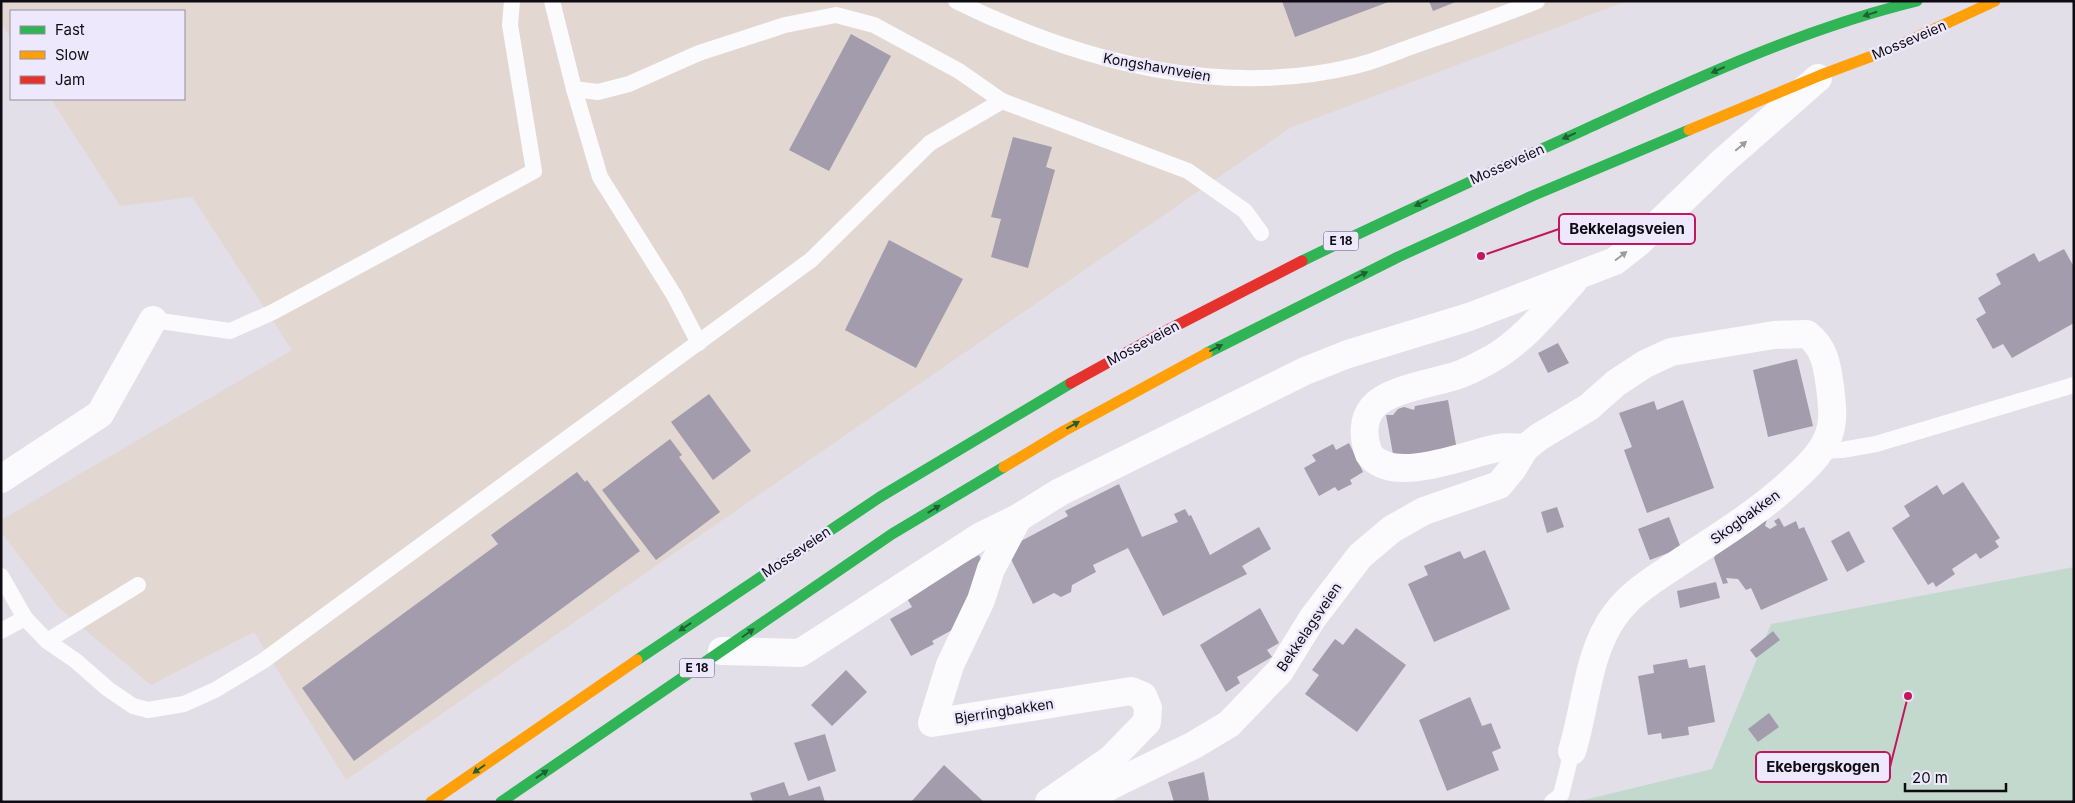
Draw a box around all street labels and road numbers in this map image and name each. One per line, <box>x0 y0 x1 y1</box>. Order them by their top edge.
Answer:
street label: Mosseveien <box>1869 16 1949 63</box>
street label: Kongshavnveien <box>1102 49 1212 84</box>
street label: Mosseveien <box>1467 140 1546 187</box>
road number: E 18 <box>1324 232 1358 250</box>
street label: Mosseveien <box>1104 316 1182 369</box>
street label: Skogbakken <box>1707 486 1783 547</box>
street label: Mosseveien <box>758 522 833 581</box>
street label: Bekkelagsveien <box>1273 579 1345 674</box>
road number: E 18 <box>680 658 714 678</box>
street label: Bjerringbakken <box>953 694 1055 727</box>

